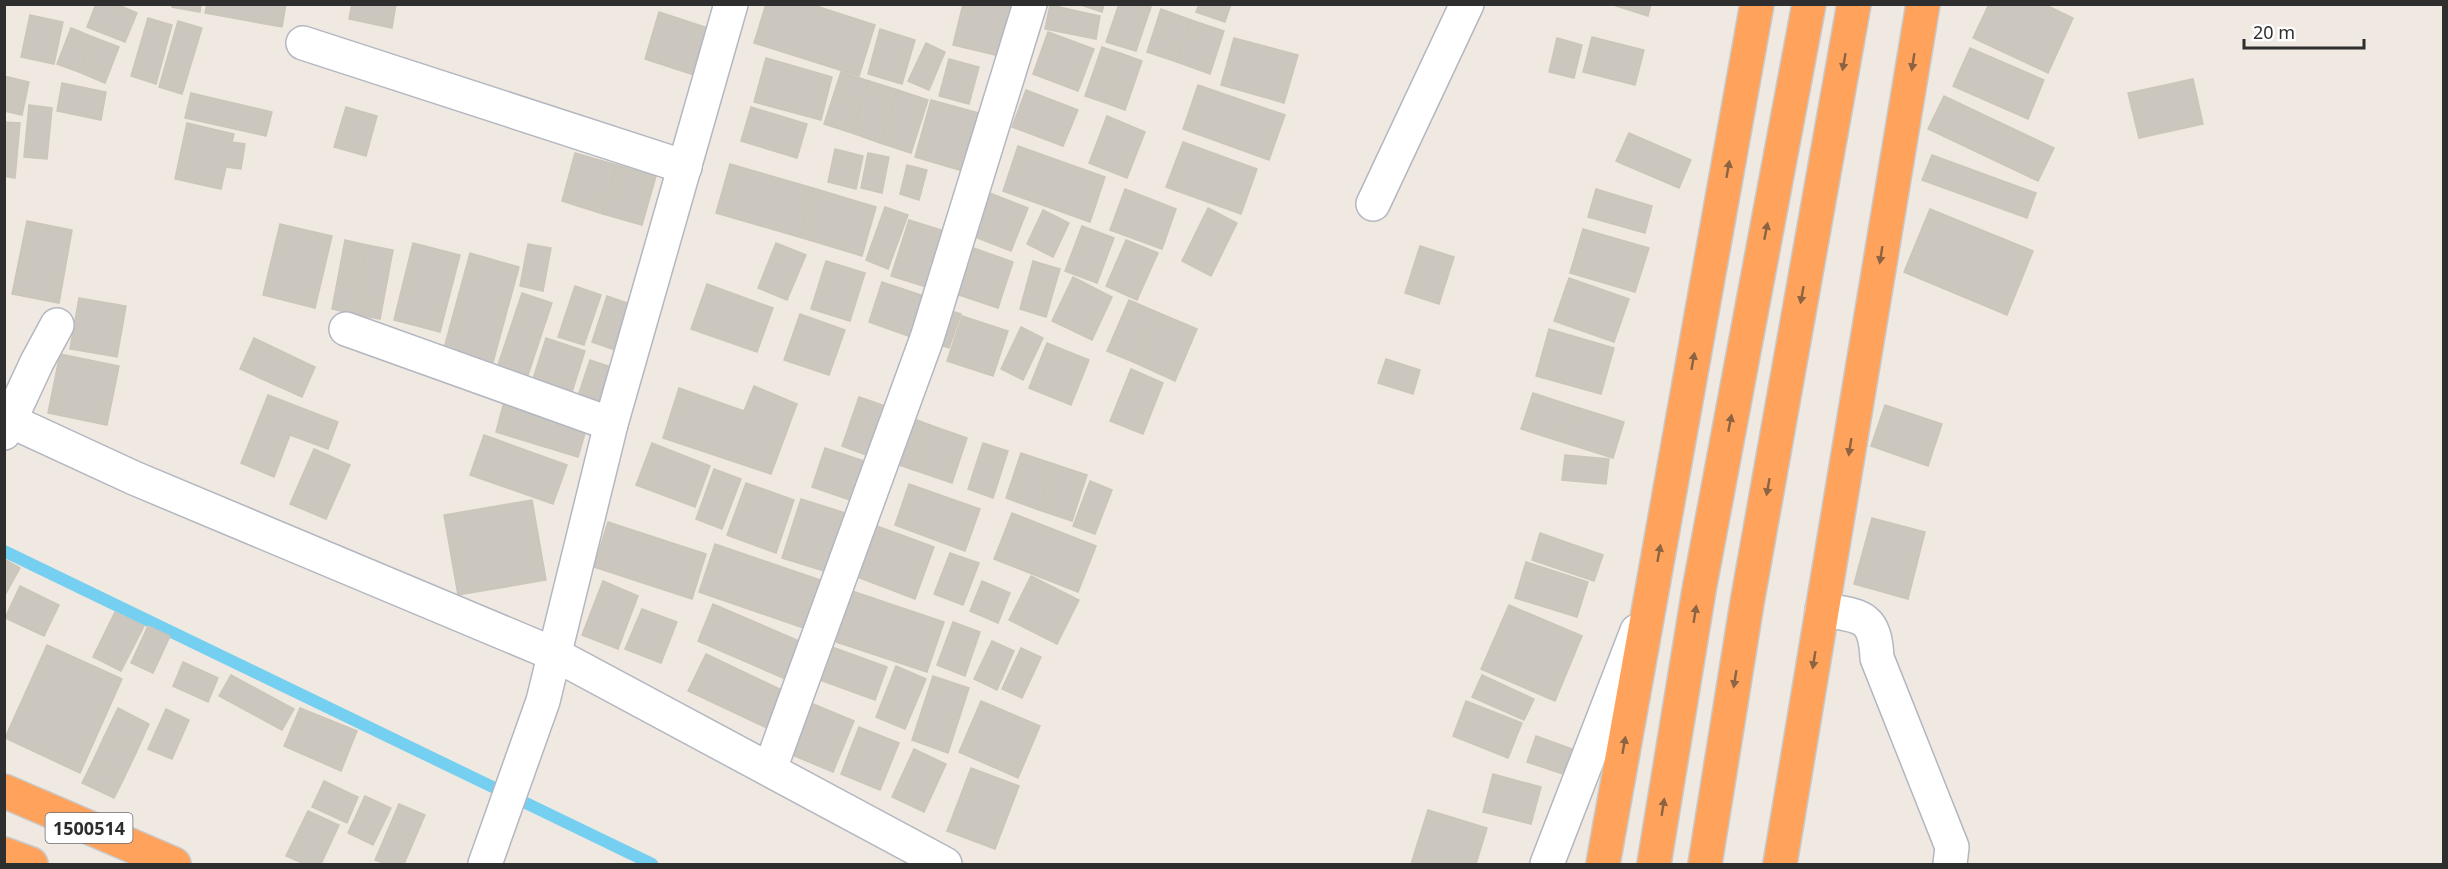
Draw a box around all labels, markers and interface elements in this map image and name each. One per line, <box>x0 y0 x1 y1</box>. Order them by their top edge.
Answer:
scale bar <box>2244 12 2364 50</box>
text: 20 m <box>2253 20 2295 44</box>
one-way arrow <box>1839 53 1848 72</box>
one-way arrow <box>1909 53 1918 72</box>
one-way arrow <box>1723 159 1732 178</box>
one-way arrow <box>1762 221 1771 240</box>
one-way arrow <box>1877 245 1886 264</box>
one-way arrow <box>1797 286 1806 305</box>
one-way arrow <box>1689 351 1698 370</box>
one-way arrow <box>1726 413 1735 432</box>
one-way arrow <box>1845 438 1854 457</box>
one-way arrow <box>1763 478 1772 497</box>
one-way arrow <box>1655 543 1664 562</box>
one-way arrow <box>1690 605 1699 624</box>
one-way arrow <box>1809 651 1818 670</box>
one-way arrow <box>1730 670 1739 689</box>
one-way arrow <box>1620 735 1629 754</box>
one-way arrow <box>1659 797 1668 816</box>
road number: 1500514 <box>46 813 132 843</box>

